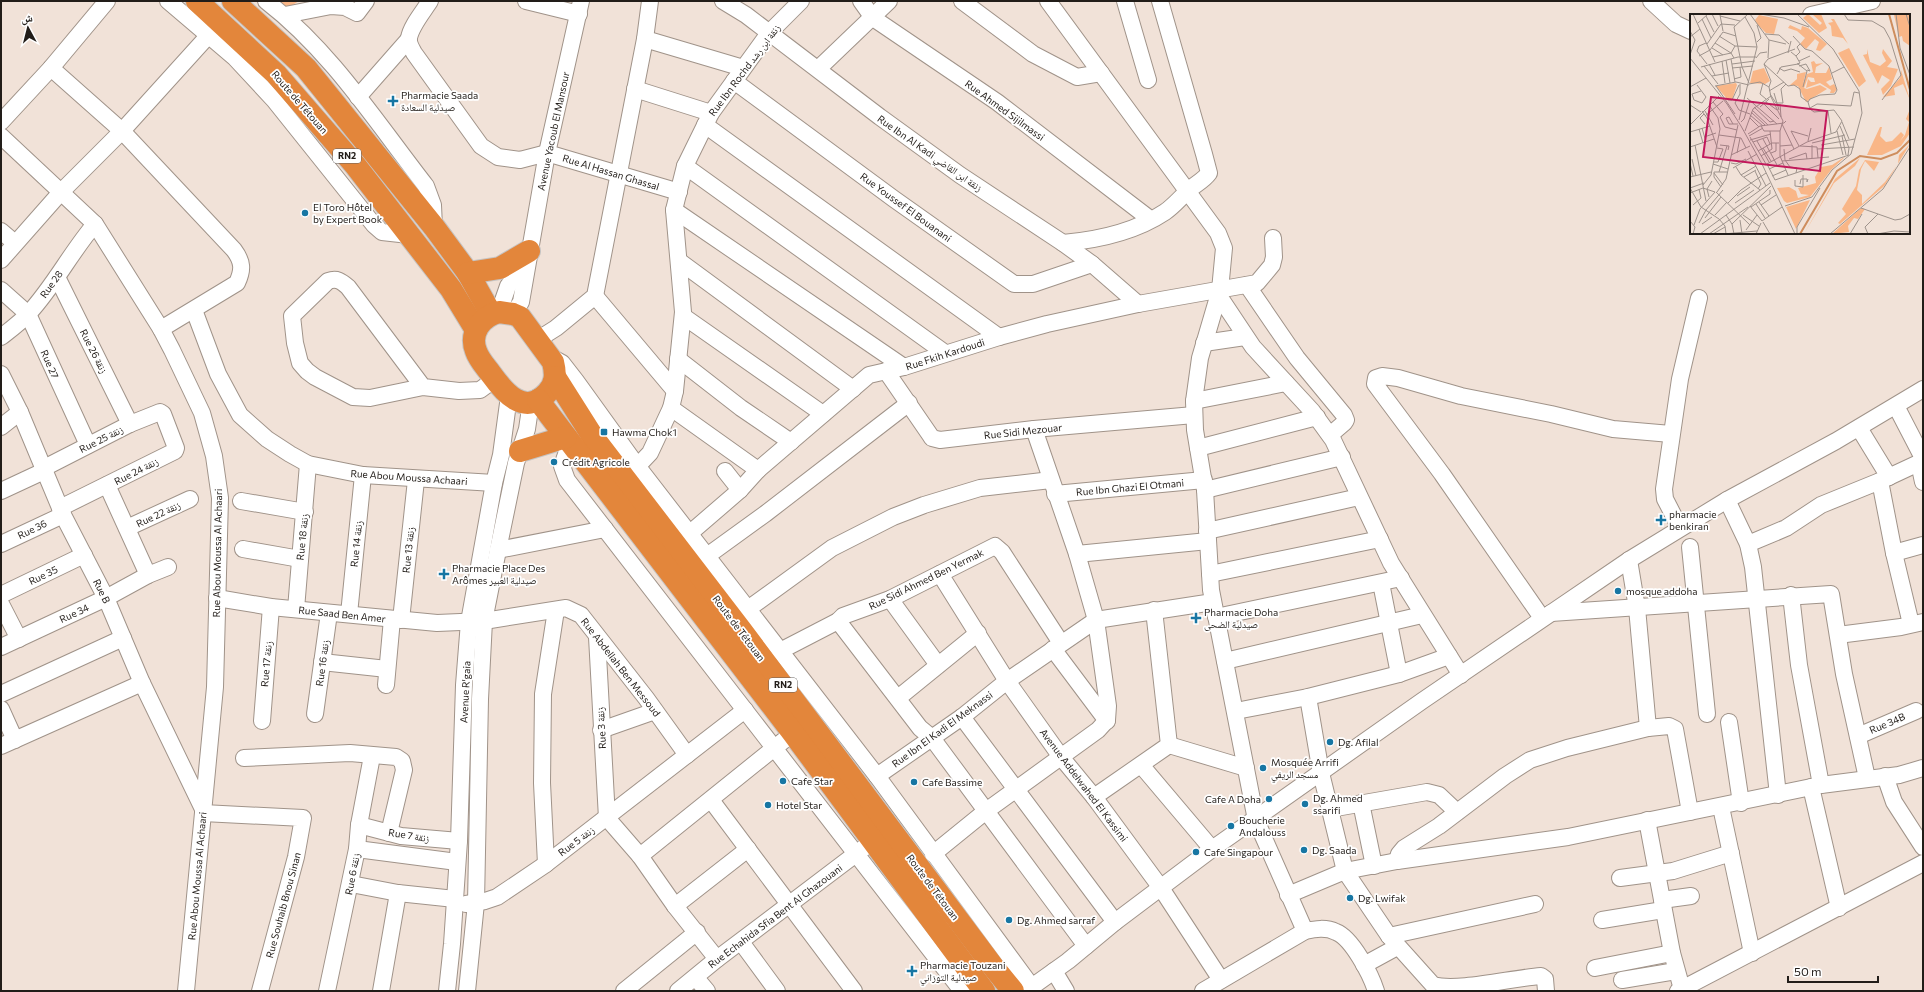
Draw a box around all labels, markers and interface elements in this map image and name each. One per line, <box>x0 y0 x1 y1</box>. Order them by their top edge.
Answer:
north arrow <box>8 8 48 48</box>
text: ش <box>20 10 34 27</box>
inset map <box>1690 14 1910 234</box>
street label: Rue Ibn Rochd زنقة ابن رشد <box>706 22 783 119</box>
street label: Route de Tétouan <box>269 68 331 136</box>
street label: Avenue Yacoub El Mansour <box>535 70 571 192</box>
street label: Rue Ahmed Sijilmassi <box>963 77 1047 143</box>
place label: Pharmacie Saada صيدلية السعادة <box>401 89 478 113</box>
marker: Pharmacie Saada صيدلية السعادة <box>388 96 398 106</box>
street label: Rue Ibn Al Kadi زنقة ابن القاضي <box>874 112 985 196</box>
road number: RN2 <box>333 149 361 163</box>
street label: Rue Al Hassan Ghassal <box>561 152 661 192</box>
street label: Rue Youssef El Bouanani <box>858 170 954 244</box>
place label: El Toro Hôtel by Expert Book <box>313 201 383 225</box>
marker: El Toro Hôtel by Expert Book <box>300 208 310 218</box>
street label: Rue 28 <box>37 268 65 300</box>
street label: Rue 26 زنقة <box>78 327 110 375</box>
street label: Rue Fkih Kardoudi <box>904 336 986 372</box>
street label: Rue 27 <box>38 348 62 380</box>
street label: Rue Sidi Mezouar <box>983 421 1063 441</box>
street label: Rue 25 زنقة <box>77 423 125 455</box>
place label: Hawma Chok1 <box>612 426 677 438</box>
marker: Hawma Chok1 <box>599 427 609 437</box>
street label: Rue 24 زنقة <box>112 455 160 487</box>
place label: Crédit Agricole <box>562 456 630 468</box>
marker: Crédit Agricole <box>549 457 559 467</box>
street label: Rue Abou Moussa Achaari <box>350 467 468 487</box>
street label: Rue Ibn Ghazi El Otmani <box>1075 476 1185 498</box>
street label: Rue Abou Moussa Al Achaari <box>210 489 224 617</box>
street label: Rue 22 زنقة <box>134 498 182 529</box>
place label: pharmacie benkiran <box>1669 508 1717 532</box>
street label: Rue 18 زنقة <box>294 513 310 561</box>
marker: pharmacie benkiran <box>1656 515 1666 525</box>
street label: Rue 36 <box>15 517 49 541</box>
street label: Rue 14 زنقة <box>348 520 364 568</box>
street label: Rue 13 زنقة <box>400 526 416 574</box>
street label: Rue Sidi Ahmed Ben Yermak <box>867 546 986 612</box>
place label: Pharmacie Place Des Arômes صيدلية العبير <box>452 562 546 586</box>
street label: Rue 35 <box>26 563 60 587</box>
marker: Pharmacie Place Des Arômes صيدلية العبير <box>439 569 449 579</box>
street label: Rue B <box>91 577 113 606</box>
place label: mosque addoha <box>1626 585 1698 597</box>
marker: mosque addoha <box>1613 586 1623 596</box>
street label: Route de Tétouan <box>710 593 768 663</box>
street label: Rue 34 <box>57 601 91 625</box>
street label: Rue Saad Ben Amer <box>298 603 386 625</box>
place label: Pharmacie Doha صيدلية الضحى <box>1204 606 1278 631</box>
marker: Pharmacie Doha صيدلية الضحى <box>1191 613 1201 623</box>
street label: Rue Abdellah Ben Messoud <box>579 615 663 719</box>
street label: Rue 16 زنقة <box>313 639 331 687</box>
street label: Rue 17 زنقة <box>258 640 274 687</box>
street label: Avenue R'gaia <box>457 661 473 723</box>
road number: RN2 <box>769 678 797 692</box>
street label: Rue Ibn El Kadi El Meknassi <box>889 688 995 770</box>
street label: Rue 3 زنقة <box>594 707 608 749</box>
street label: Rue 34B <box>1867 710 1907 736</box>
street label: Avenue Addelwahed El Kassimi <box>1038 726 1130 844</box>
place label: Dg. Afilal <box>1338 736 1379 748</box>
marker: Dg. Afilal <box>1325 737 1335 747</box>
place label: Mosquée Arrifi مسجد الريفي <box>1271 756 1339 783</box>
marker: Mosquée Arrifi مسجد الريفي <box>1258 763 1268 773</box>
place label: Cafe Star <box>791 775 833 787</box>
marker: Cafe Star <box>778 776 788 786</box>
place label: Cafe Bassime <box>922 776 982 788</box>
marker: Cafe Bassime <box>909 777 919 787</box>
place label: Dg. Ahmed ssarifi <box>1313 792 1363 816</box>
place label: Cafe A Doha <box>1205 793 1261 805</box>
marker: Cafe A Doha <box>1264 794 1274 804</box>
place label: Hotel Star <box>776 799 822 811</box>
marker: Dg. Ahmed ssarifi <box>1300 799 1310 809</box>
marker: Hotel Star <box>763 800 773 810</box>
street label: Rue Abou Moussa Al Achaari <box>185 811 209 941</box>
place label: Boucherie Andalouss <box>1239 814 1286 838</box>
marker: Boucherie Andalouss <box>1226 821 1236 831</box>
street label: Rue 5 زنقة <box>556 823 597 858</box>
street label: Rue 7 زنقة <box>388 826 431 844</box>
place label: Dg. Saada <box>1312 844 1356 856</box>
marker: Dg. Saada <box>1299 845 1309 855</box>
place label: Cafe Singapour <box>1204 846 1273 858</box>
marker: Cafe Singapour <box>1191 847 1201 857</box>
street label: Rue Souhaib Bnou Sinan <box>263 851 303 959</box>
street label: Rue 6 زنقة <box>342 852 362 896</box>
street label: Route de Tétouan <box>904 852 962 922</box>
street label: Rue Echahida Sfia Bent Al Ghazouani <box>705 862 845 970</box>
place label: Dg. Lwifak <box>1358 892 1406 904</box>
marker: Dg. Lwifak <box>1345 893 1355 903</box>
place label: Dg. Ahmed sarraf <box>1017 914 1095 926</box>
marker: Dg. Ahmed sarraf <box>1004 915 1014 925</box>
scale bar <box>1788 958 1878 984</box>
place label: Pharmacie Touzani صيدلية التوزاني <box>920 959 1006 986</box>
text: 50 m <box>1794 964 1822 978</box>
marker: Pharmacie Touzani صيدلية التوزاني <box>907 966 917 976</box>

